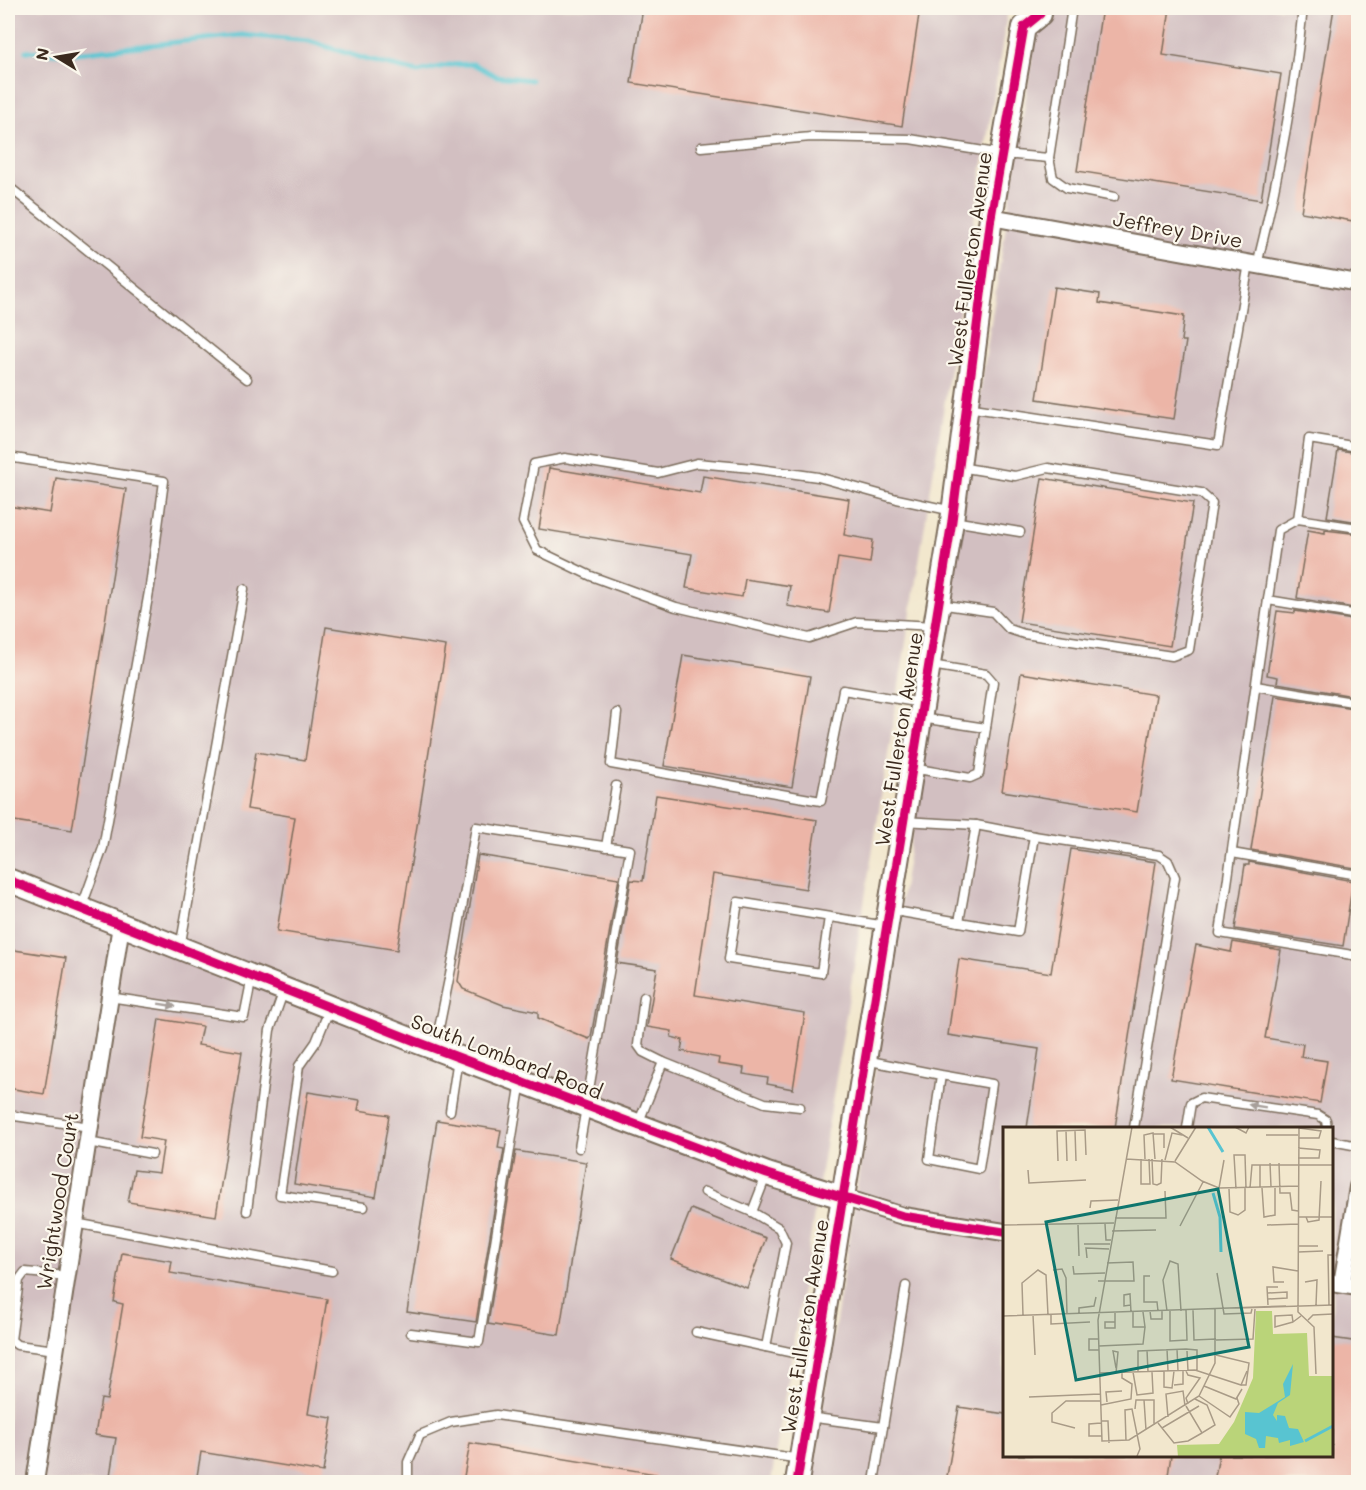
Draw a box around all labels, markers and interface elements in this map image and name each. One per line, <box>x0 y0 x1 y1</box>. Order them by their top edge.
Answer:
north arrow <box>27 27 87 87</box>
text: N <box>30 46 53 62</box>
street label: West Fullerton Avenue <box>941 150 997 368</box>
street label: Jeffrey Drive <box>1111 205 1245 253</box>
street label: West Fullerton Avenue <box>868 630 928 848</box>
one-way arrow <box>158 1001 177 1010</box>
street label: South Lombard Road <box>408 1007 606 1105</box>
one-way arrow <box>1248 1102 1267 1111</box>
street label: Wrightwood Court <box>30 1110 84 1292</box>
inset map <box>1003 1127 1333 1457</box>
street label: West Fullerton Avenue <box>774 1217 834 1435</box>

